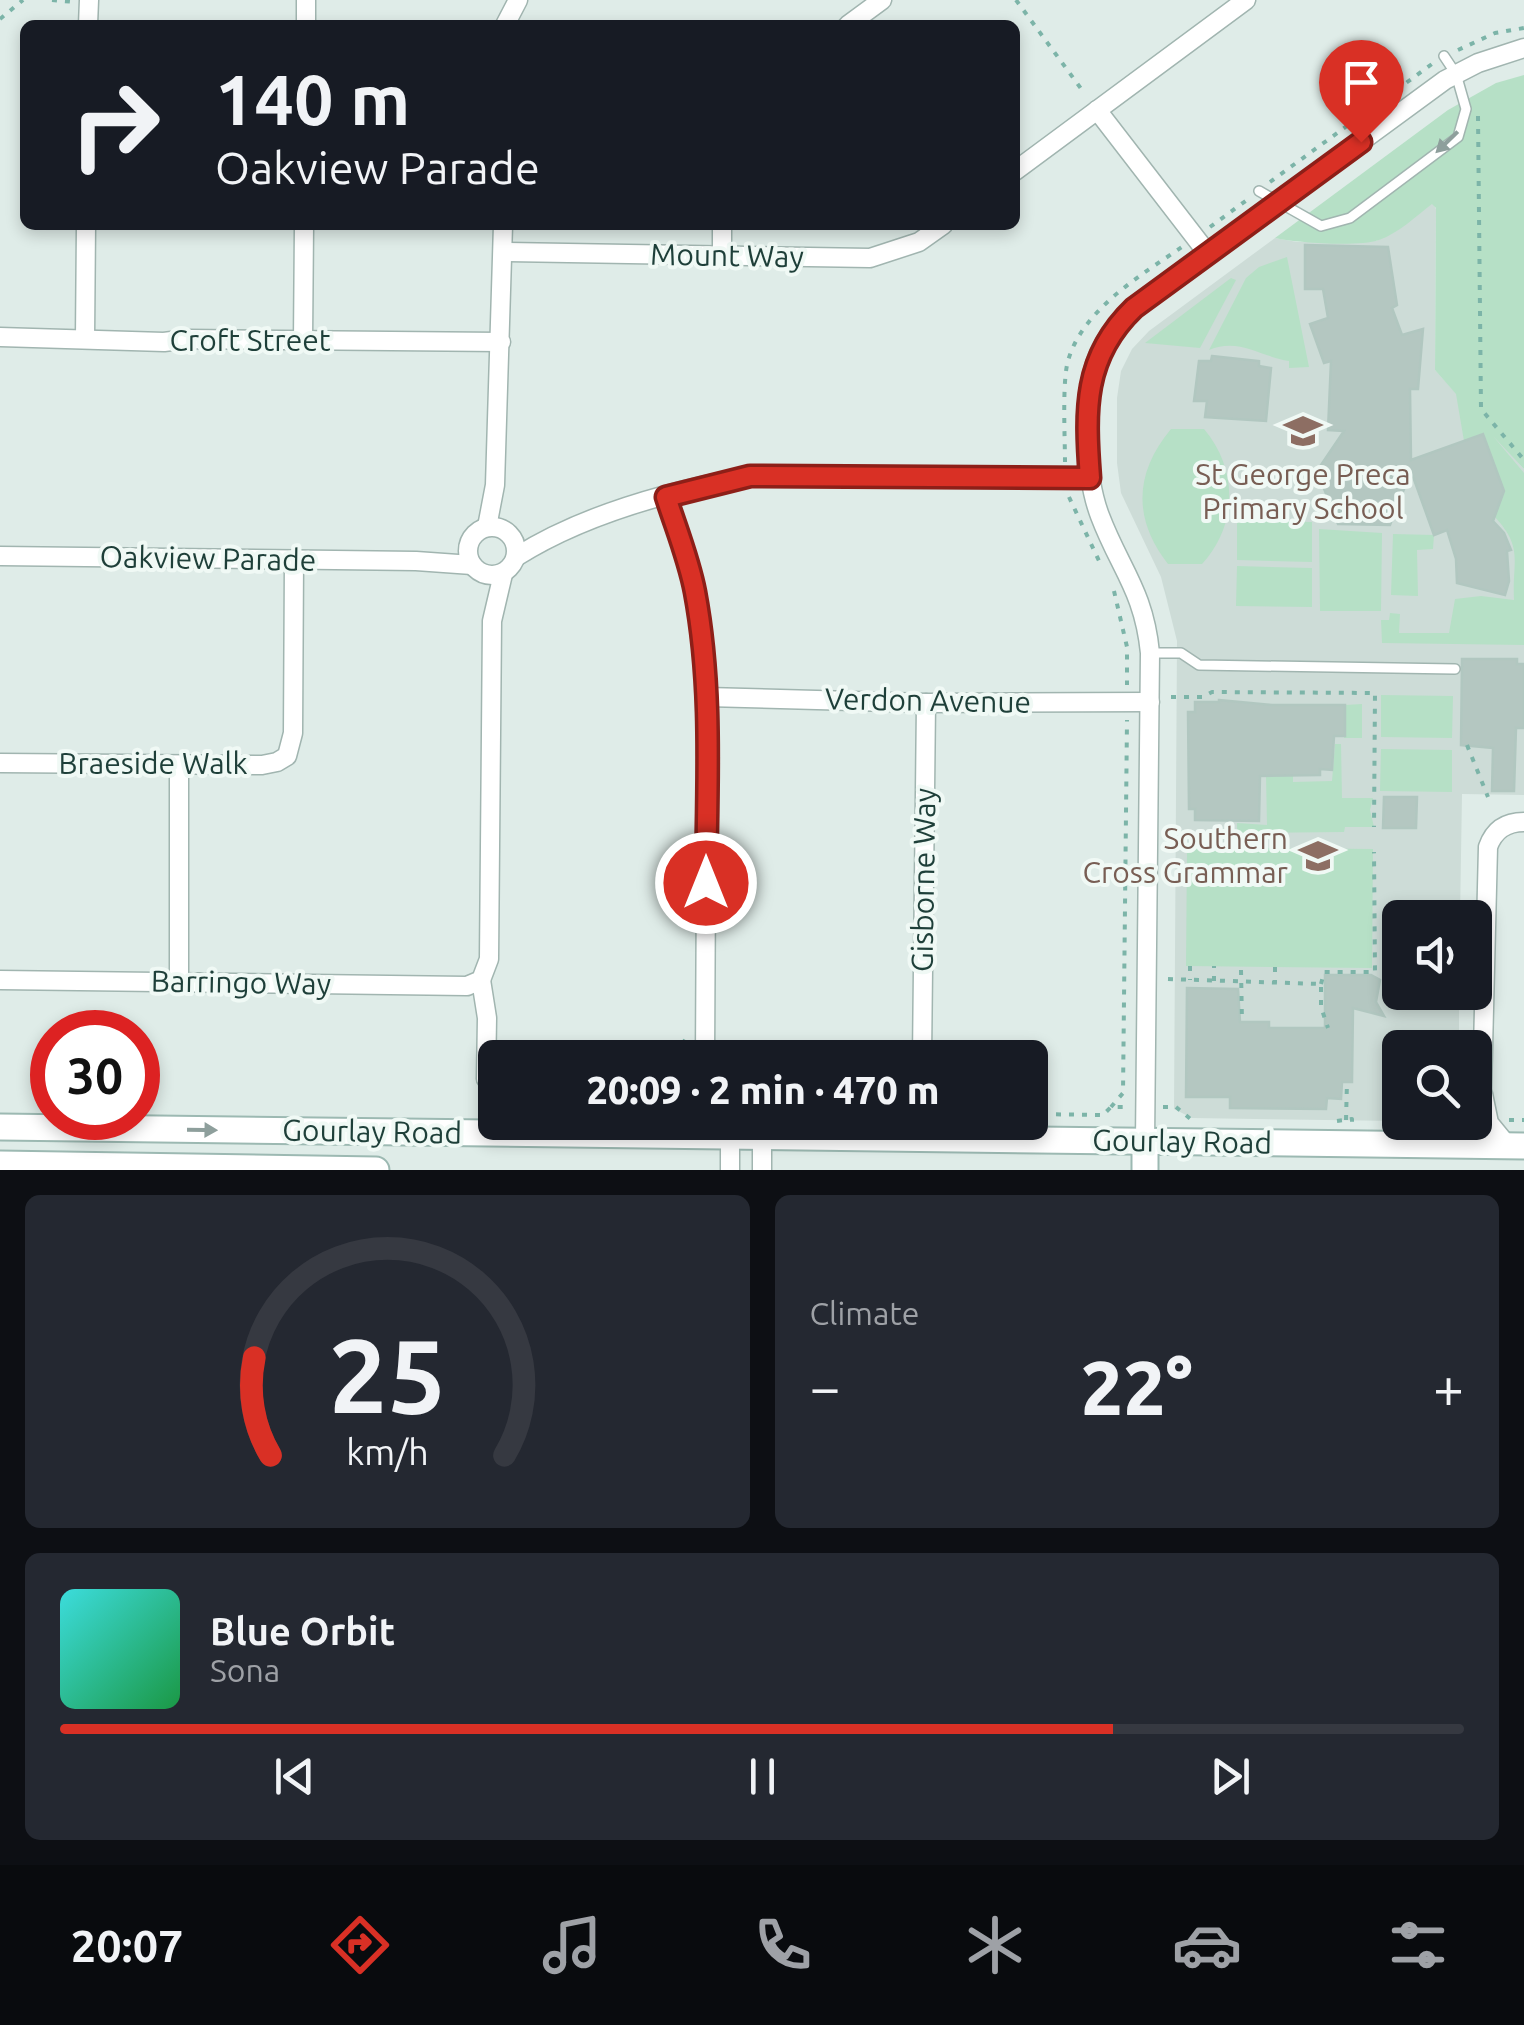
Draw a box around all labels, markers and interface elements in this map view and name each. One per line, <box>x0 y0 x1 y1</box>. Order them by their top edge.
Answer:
pin <box>1319 40 1404 143</box>
icon: arrive <box>1334 55 1389 110</box>
icon: right <box>50 60 180 190</box>
text: 140 m <box>215 60 410 138</box>
one-way arrow <box>1436 130 1460 153</box>
text: Oakview Parade <box>215 142 540 193</box>
street label: Mount Way <box>650 237 804 273</box>
street label: Croft Street <box>169 323 331 357</box>
school or university icon: St George Preca Primary School <box>1282 410 1324 452</box>
place label: St George Preca Primary School <box>1195 457 1411 525</box>
street label: Oakview Parade <box>99 539 317 577</box>
street label: Verdon Avenue <box>825 681 1031 719</box>
street label: Braeside Walk <box>58 746 248 780</box>
street label: Gisborne Way <box>904 788 942 972</box>
place label: Southern Cross Grammar <box>1083 821 1289 889</box>
position arrow <box>654 831 758 935</box>
school or university icon: Southern Cross Grammar <box>1297 835 1339 877</box>
map controls <box>1382 900 1492 1140</box>
button: sound <box>1382 900 1492 1010</box>
street label: Barringo Way <box>151 963 331 1001</box>
speed limit sign: 30 <box>30 1010 160 1140</box>
button: search <box>1382 1030 1492 1140</box>
text: 20:09 · 2 min · 470 m <box>586 1069 940 1111</box>
street label: Gourlay Road <box>282 1112 462 1150</box>
one-way arrow <box>187 1122 219 1138</box>
street label: Gourlay Road <box>1092 1122 1272 1160</box>
text: Climate <box>810 1295 920 1331</box>
text: 25 <box>329 1316 446 1433</box>
text: 22° <box>1081 1345 1193 1429</box>
text: − <box>810 1356 841 1417</box>
text: + <box>1433 1356 1464 1417</box>
text: km/h <box>346 1432 429 1472</box>
text: Blue Orbit <box>210 1610 395 1652</box>
text: Sona <box>210 1652 280 1688</box>
icon: previous <box>267 1749 322 1804</box>
icon: pause <box>735 1749 790 1804</box>
icon: next <box>1203 1749 1258 1804</box>
icon: directions <box>325 1910 395 1980</box>
icon: music <box>537 1910 607 1980</box>
icon: phone <box>748 1910 818 1980</box>
icon: climate <box>960 1910 1030 1980</box>
icon: car <box>1172 1910 1242 1980</box>
icon: filters <box>1383 1910 1453 1980</box>
text: 20:07 <box>71 1920 183 1971</box>

